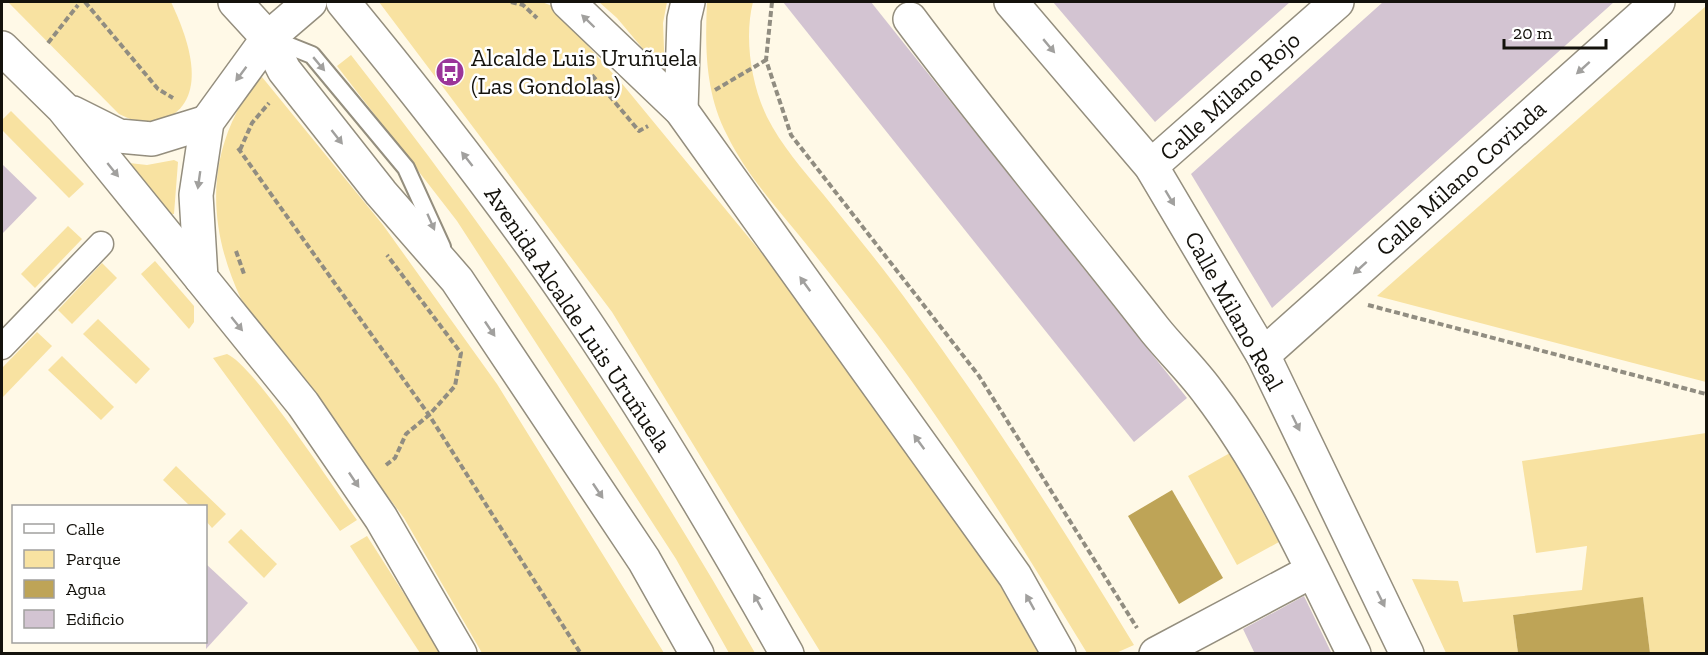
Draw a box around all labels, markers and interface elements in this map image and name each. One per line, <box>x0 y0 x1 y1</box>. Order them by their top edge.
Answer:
scale bar <box>1504 12 1606 50</box>
one-way arrow <box>582 15 596 29</box>
text: 20 m <box>1513 22 1553 44</box>
street label: Calle Milano Rojo <box>1153 25 1306 166</box>
one-way arrow <box>1042 38 1055 53</box>
place label: Alcalde Luis Uruñuela (Las Gondolas) <box>471 43 698 100</box>
one-way arrow <box>312 56 325 71</box>
bus stop icon: Alcalde Luis Uruñuela (Las Gondolas) <box>434 56 466 88</box>
one-way arrow <box>1576 61 1591 75</box>
one-way arrow <box>235 66 247 81</box>
street label: Calle Milano Covinda <box>1370 93 1552 262</box>
one-way arrow <box>330 129 343 144</box>
one-way arrow <box>461 151 474 167</box>
one-way arrow <box>106 162 119 178</box>
one-way arrow <box>194 171 203 190</box>
street label: Avenida Alcalde Luis Uruñuela <box>479 180 678 457</box>
one-way arrow <box>1165 190 1175 207</box>
one-way arrow <box>426 213 436 231</box>
street label: Calle Milano Real <box>1179 226 1290 396</box>
one-way arrow <box>1353 261 1368 274</box>
one-way arrow <box>800 276 812 291</box>
one-way arrow <box>231 316 244 332</box>
one-way arrow <box>484 321 495 337</box>
one-way arrow <box>1291 415 1300 432</box>
one-way arrow <box>913 435 925 451</box>
one-way arrow <box>348 471 360 487</box>
one-way arrow <box>592 483 603 499</box>
legend <box>12 505 207 643</box>
text: Calle <box>66 518 104 540</box>
text: Parque <box>66 548 121 570</box>
text: Agua <box>66 578 106 600</box>
one-way arrow <box>1376 590 1385 607</box>
one-way arrow <box>753 594 763 611</box>
one-way arrow <box>1025 594 1035 611</box>
text: Edificio <box>66 608 124 630</box>

